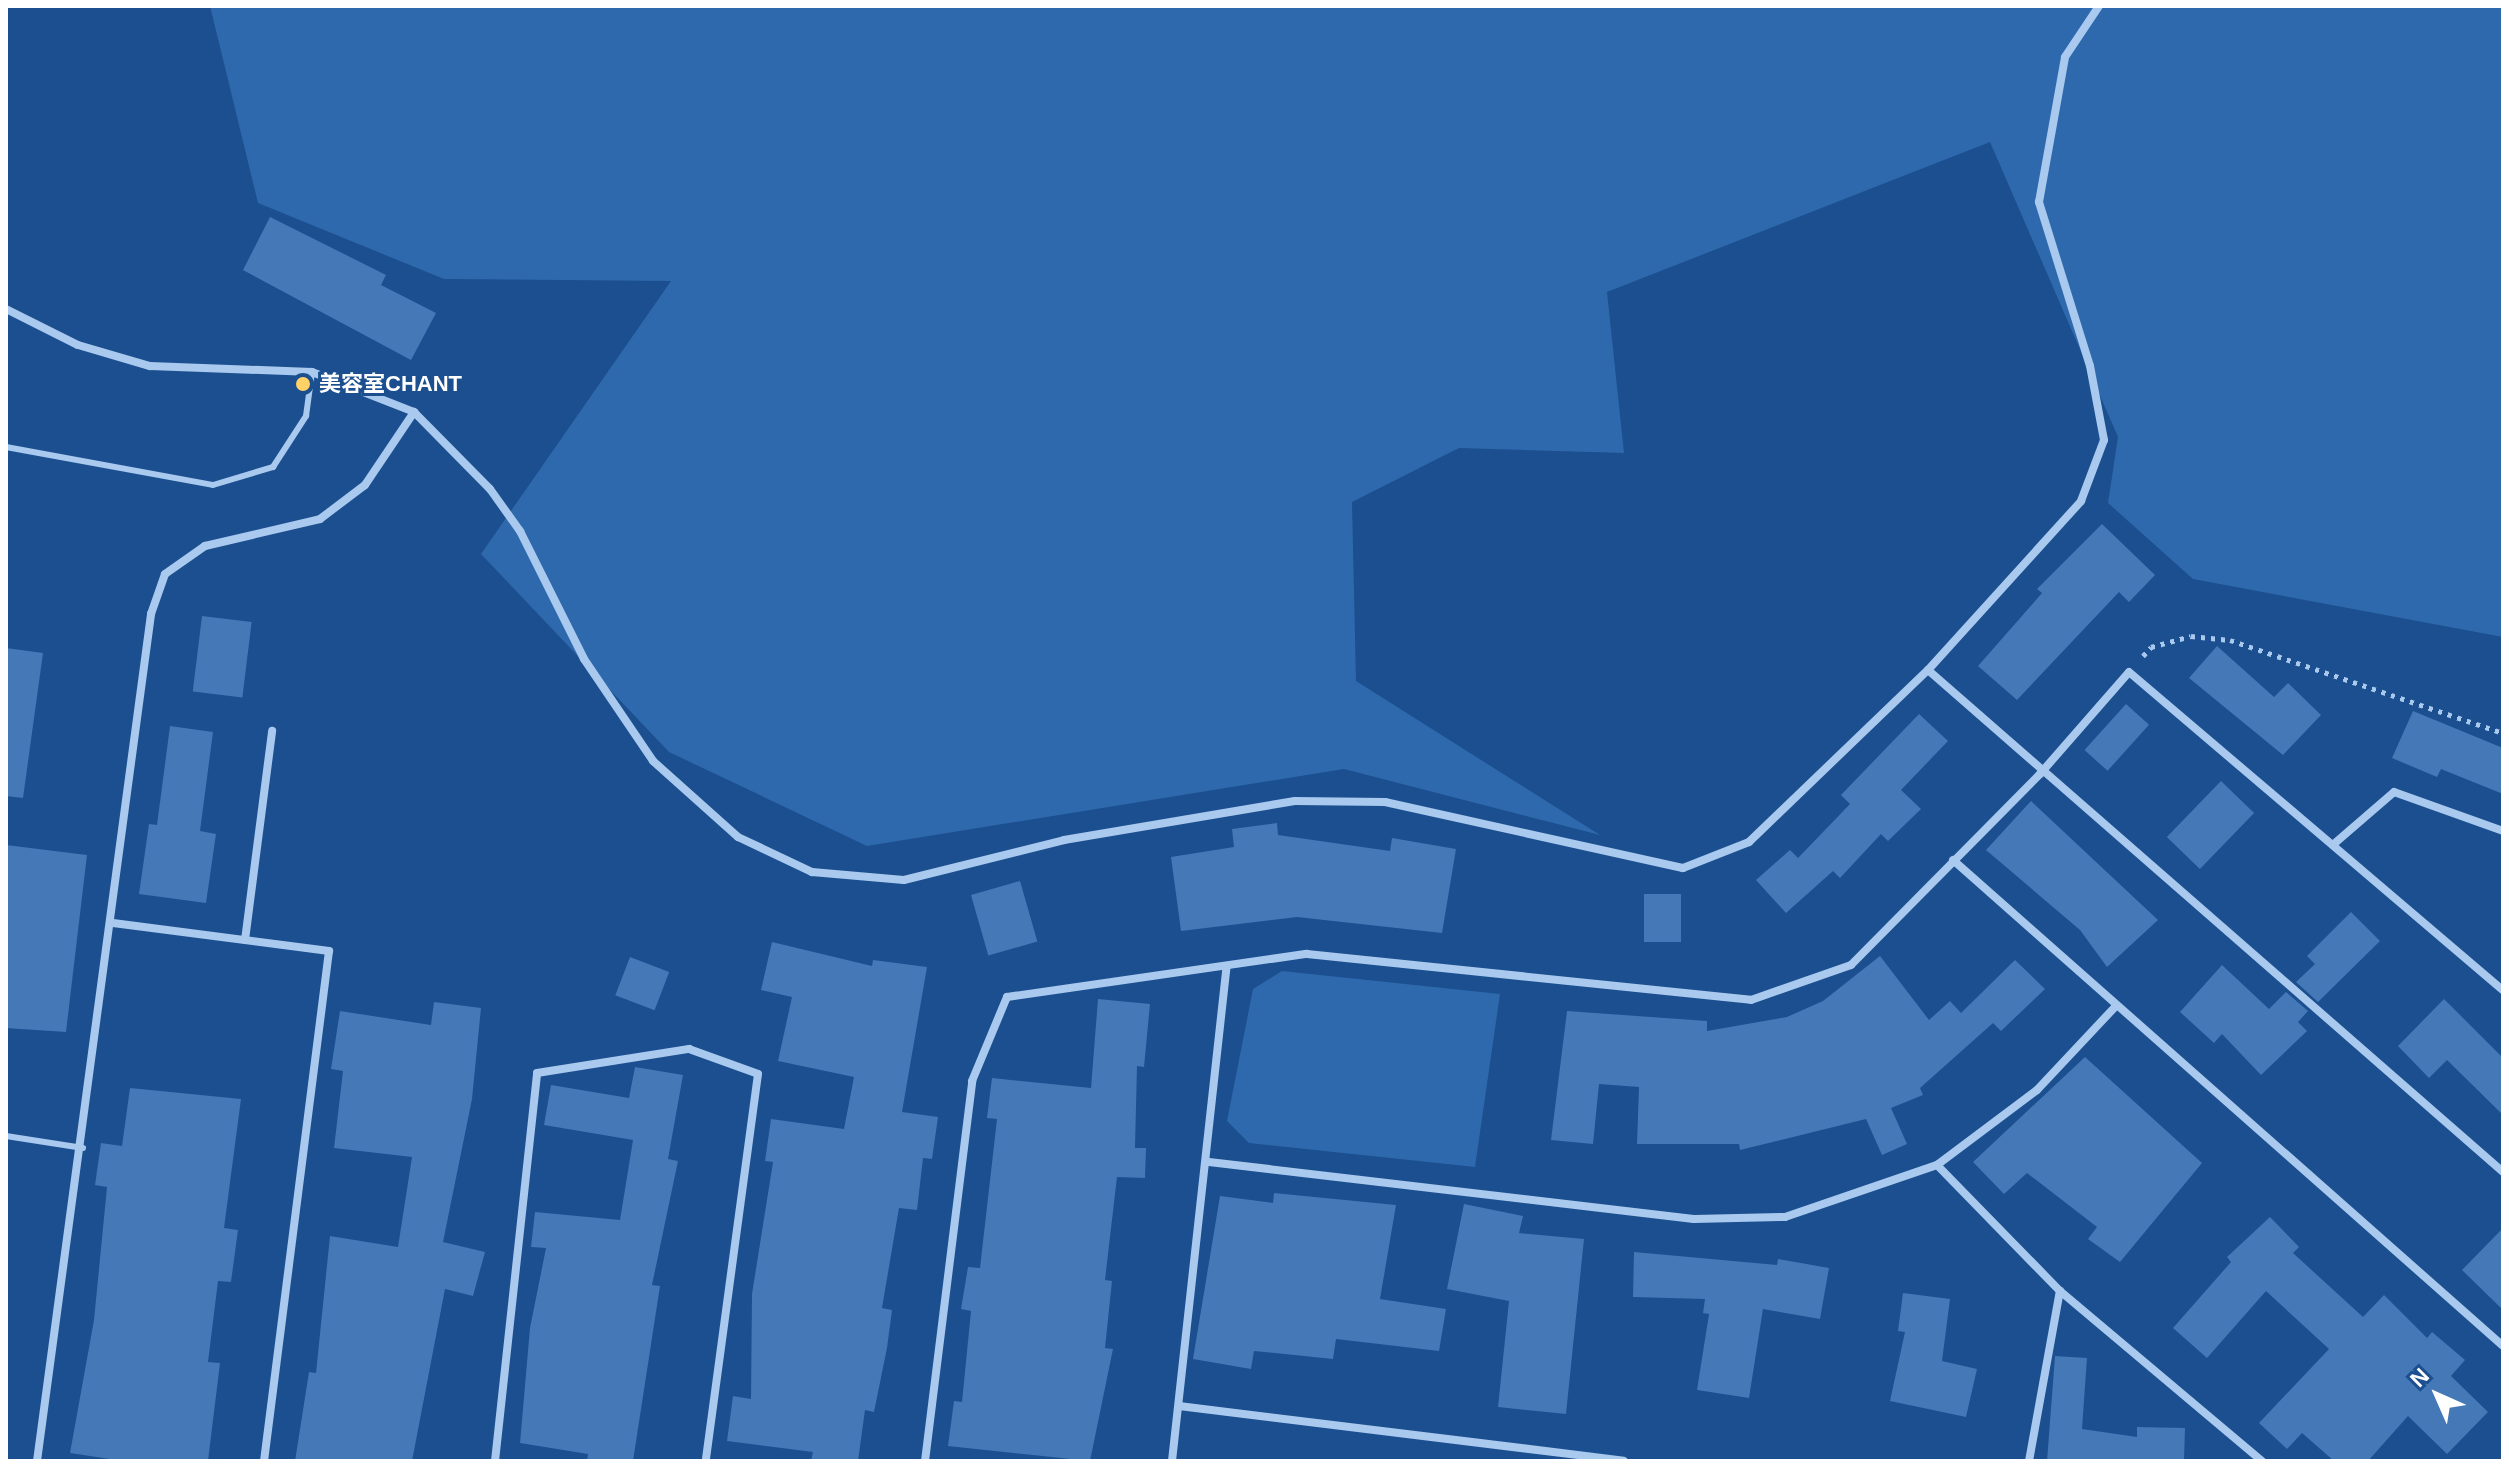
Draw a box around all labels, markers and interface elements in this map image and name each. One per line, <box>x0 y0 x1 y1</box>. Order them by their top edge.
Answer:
place label: 美容室CHANT <box>319 371 462 397</box>
marker: 美容室CHANT <box>294 375 312 393</box>
north arrow <box>2397 1355 2477 1435</box>
text: N <box>2405 1363 2434 1392</box>

